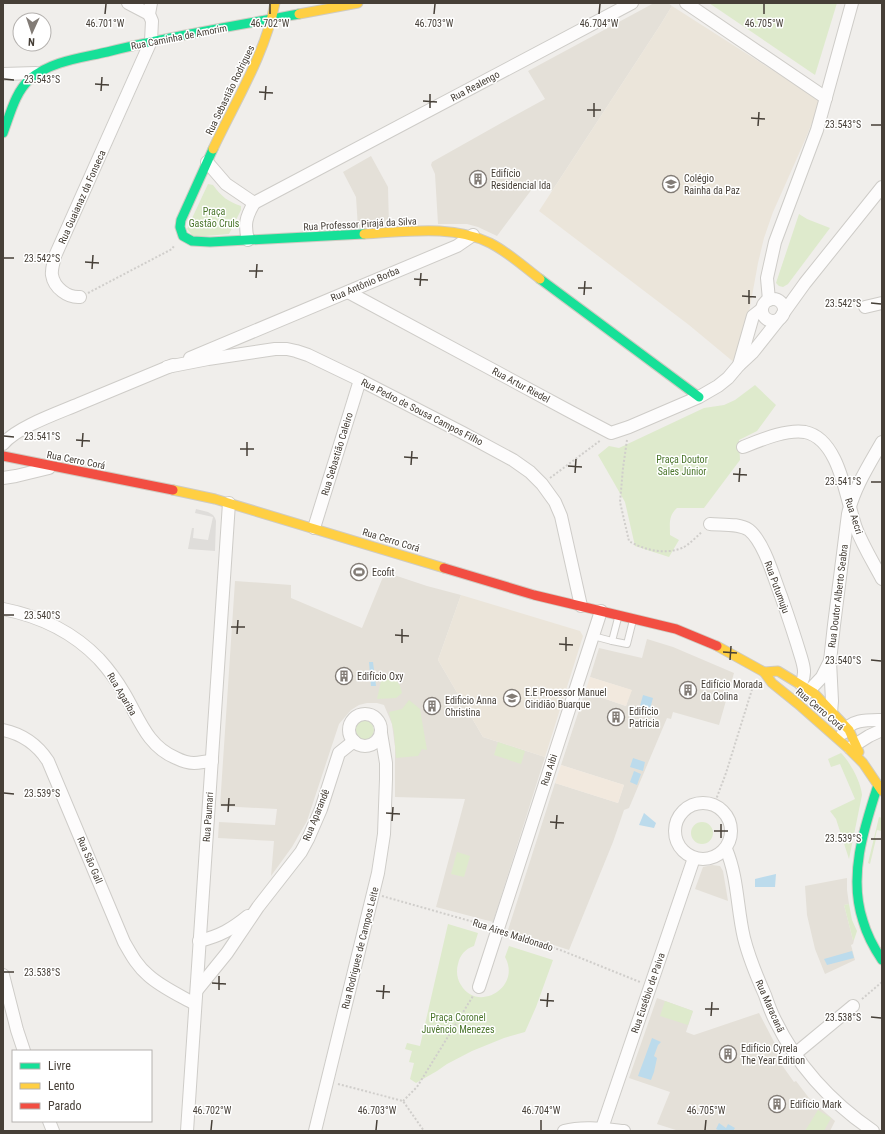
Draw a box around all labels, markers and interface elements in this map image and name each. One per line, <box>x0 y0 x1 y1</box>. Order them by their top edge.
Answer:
north arrow <box>12 12 52 52</box>
text: 46.701°W <box>86 18 125 29</box>
text: 46.702°W <box>251 18 290 29</box>
text: 46.703°W <box>415 18 454 29</box>
text: 46.704°W <box>580 18 619 29</box>
text: 46.705°W <box>745 18 784 29</box>
street label: Rua Caminha de Amorim <box>130 22 228 52</box>
text: N <box>28 35 35 48</box>
street label: Rua Sebastião Rodrigues <box>203 43 257 137</box>
street label: Rua Realengo <box>449 69 501 103</box>
text: 23.543°S <box>24 74 60 85</box>
text: 23.543°S <box>825 119 861 130</box>
street label: Rua Guaianaz da Fonseca <box>56 148 108 246</box>
place label: Edifício Residencial Ida <box>491 168 551 191</box>
building icon: Edifício Residencial Ida <box>468 169 488 189</box>
place label: Colégio Rainha da Paz <box>684 173 740 196</box>
school or university icon: Colégio Rainha da Paz <box>661 174 681 194</box>
park label: Praça Gastão Cruls <box>189 206 240 229</box>
street label: Rua Professor Pirajá da Silva <box>303 216 417 232</box>
text: 23.542°S <box>24 253 60 264</box>
street label: Rua Antônio Borba <box>329 265 401 303</box>
text: 23.542°S <box>825 298 861 309</box>
street label: Rua Artur Riedel <box>490 365 552 405</box>
street label: Rua Pedro de Sousa Campos Filho <box>359 376 485 448</box>
street label: Rua Sebastião Caleiro <box>319 411 355 497</box>
text: 23.541°S <box>24 431 60 442</box>
street label: Rua Cerro Corá <box>46 449 106 471</box>
park label: Praça Doutor Sales Júnior <box>656 454 708 477</box>
text: 23.541°S <box>825 476 861 487</box>
street label: Rua Aecri <box>843 496 865 536</box>
street label: Rua Cerro Corá <box>361 526 421 554</box>
street label: Rua Doutor Alberto Seabra <box>826 543 850 648</box>
street label: Rua Putumuju <box>762 559 792 615</box>
sports icon: Ecofit <box>349 562 369 582</box>
place label: Ecofit <box>372 567 394 578</box>
text: 23.540°S <box>24 610 60 621</box>
text: 23.540°S <box>825 655 861 666</box>
building icon: Edifício Oxy <box>334 666 354 686</box>
street label: Rua Agariba <box>105 671 139 717</box>
place label: Edifício Oxy <box>357 671 403 682</box>
place label: Edifício Morada da Colina <box>701 679 763 702</box>
building icon: Edifício Morada da Colina <box>678 680 698 700</box>
street label: Rua Cerro Corá <box>794 686 846 732</box>
place label: E.E Proessor Manuel Ciridião Buarque <box>525 687 607 710</box>
school or university icon: E.E Proessor Manuel Ciridião Buarque <box>502 688 522 708</box>
place label: Edificio Anna Christina <box>445 695 497 718</box>
building icon: Edificio Anna Christina <box>422 696 442 716</box>
place label: Edifício Patricia <box>629 706 659 729</box>
building icon: Edifício Patricia <box>606 707 626 727</box>
street label: Rua Aibi <box>539 753 559 787</box>
street label: Rua Aparandê <box>301 787 331 842</box>
text: 23.539°S <box>24 788 60 799</box>
street label: Rua Paumari <box>201 792 215 842</box>
text: 23.539°S <box>825 833 861 844</box>
street label: Rua São Gall <box>75 835 105 885</box>
street label: Rua Rodrigues de Campos Leite <box>340 886 381 1010</box>
street label: Rua Aires Maldonado <box>471 917 555 953</box>
street label: Rua Eusébio de Paiva <box>629 951 667 1035</box>
text: 23.538°S <box>24 967 60 978</box>
street label: Rua Maracanã <box>754 978 787 1034</box>
park label: Praça Coronel Juvêncio Menezes <box>422 1012 495 1035</box>
text: 23.538°S <box>825 1012 861 1023</box>
place label: Edifício Cyrela The Year Edition <box>741 1043 805 1066</box>
building icon: Edifício Cyrela The Year Edition <box>718 1044 738 1064</box>
legend <box>12 1050 152 1122</box>
text: Livre <box>48 1059 71 1073</box>
text: Lento <box>48 1079 75 1093</box>
building icon: Edifício Mark <box>767 1094 787 1114</box>
text: Parado <box>48 1099 81 1113</box>
place label: Edifício Mark <box>790 1099 842 1110</box>
text: 46.702°W <box>193 1105 232 1116</box>
text: 46.703°W <box>358 1105 397 1116</box>
text: 46.704°W <box>522 1105 561 1116</box>
text: 46.705°W <box>687 1105 726 1116</box>

